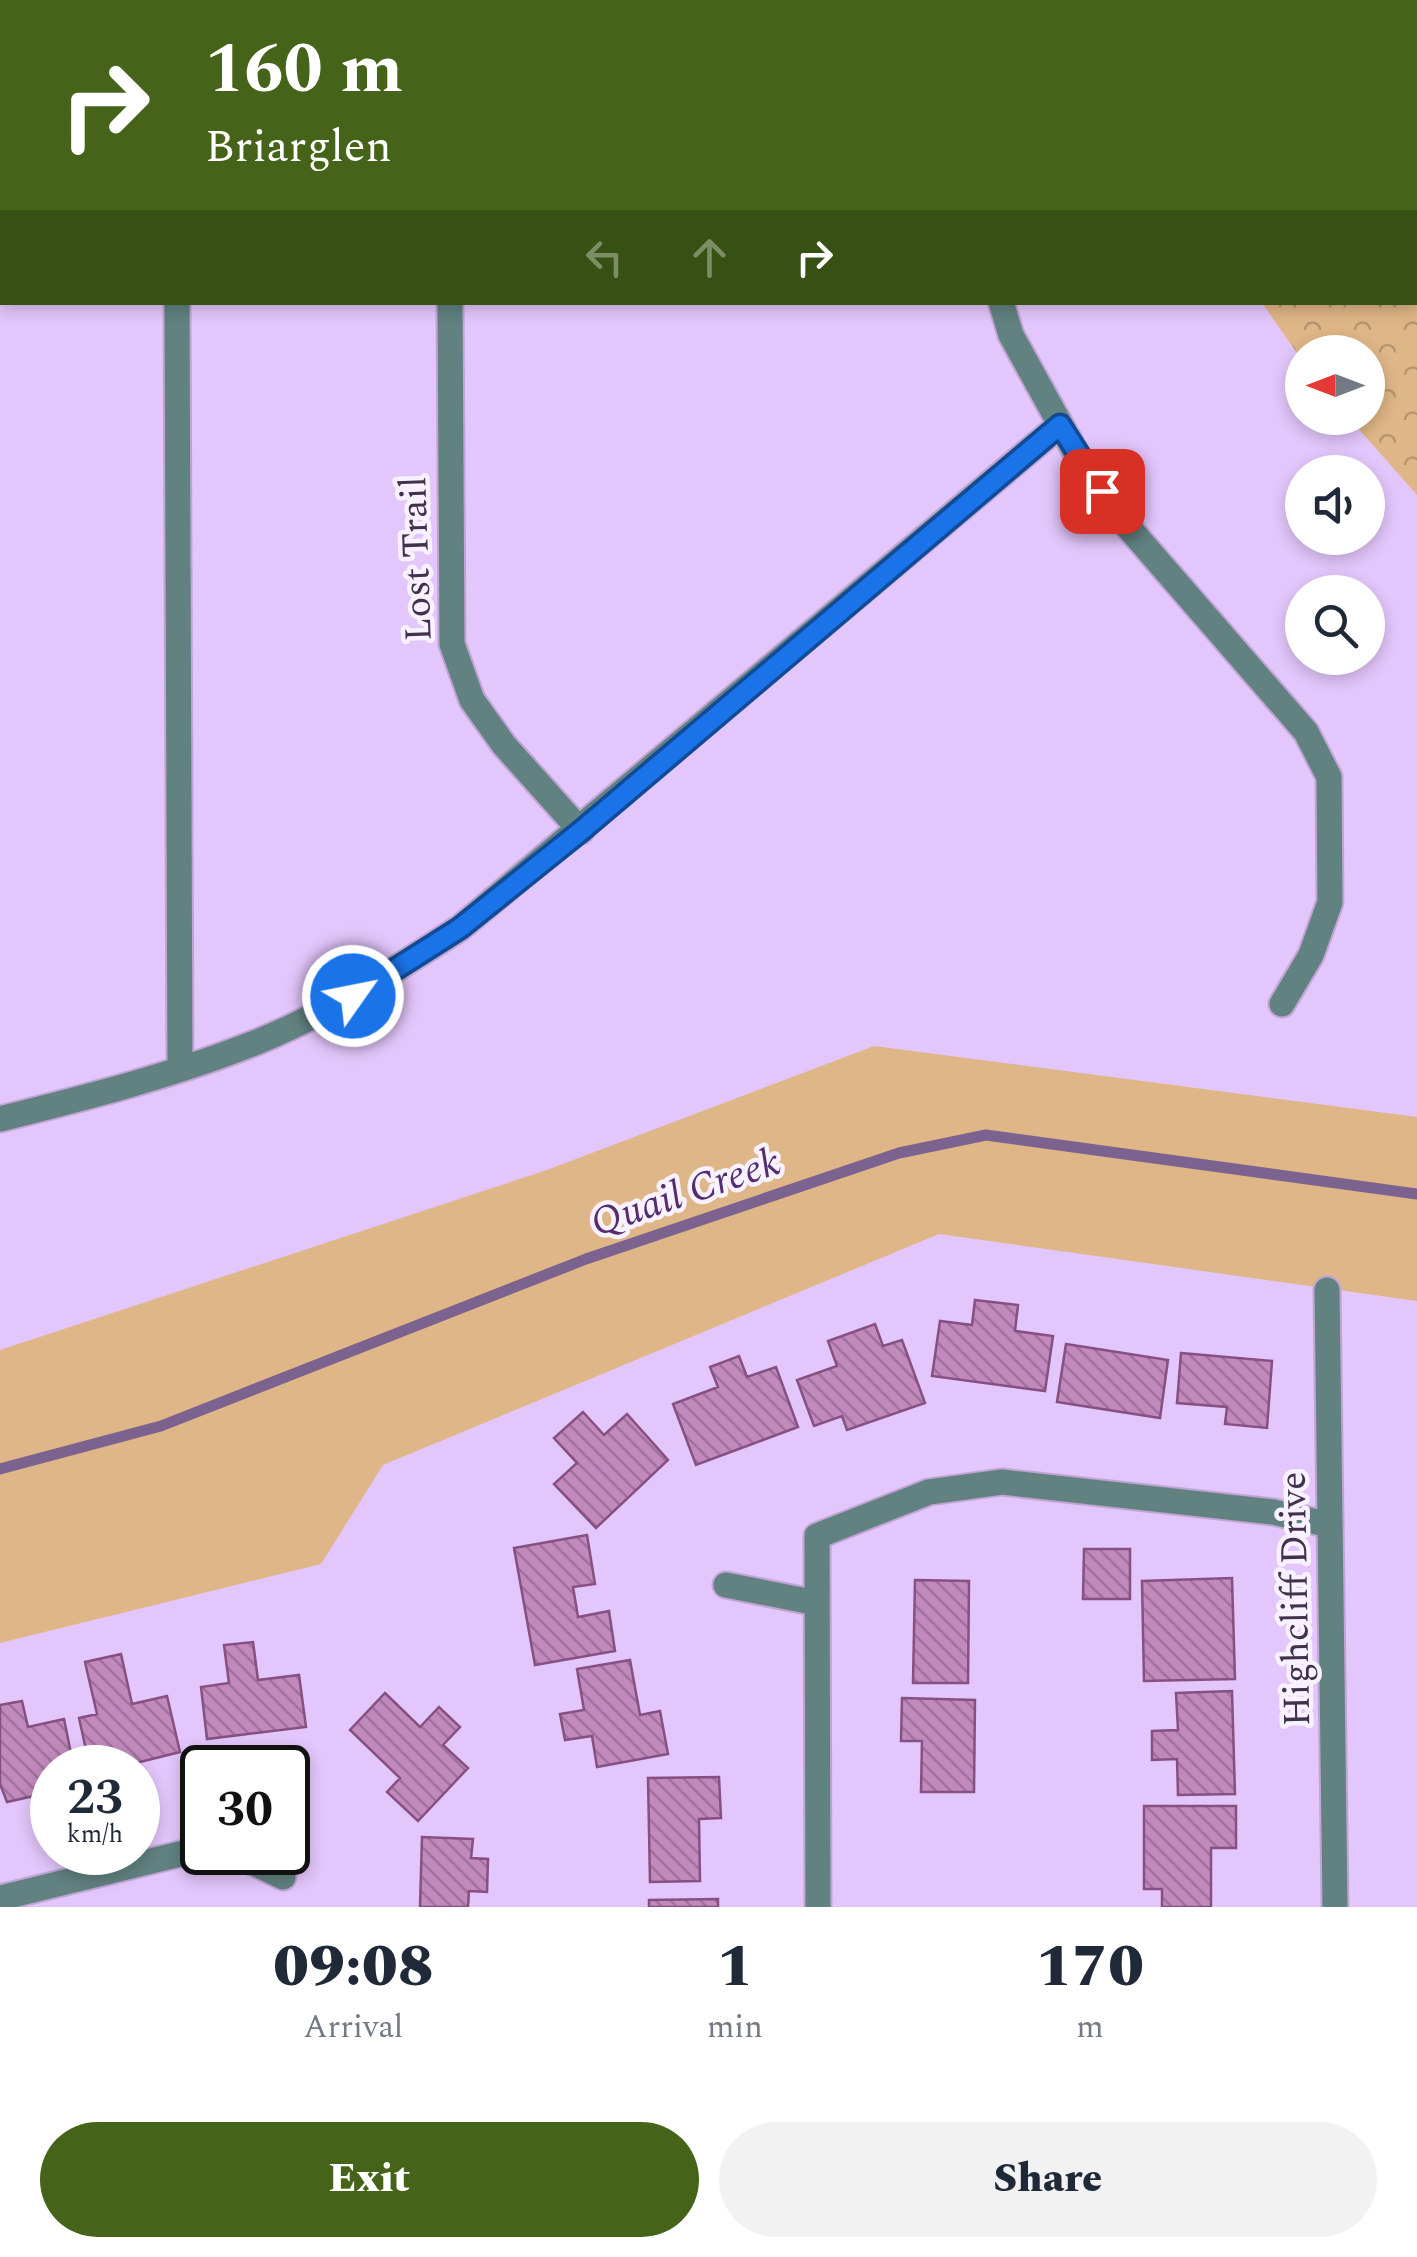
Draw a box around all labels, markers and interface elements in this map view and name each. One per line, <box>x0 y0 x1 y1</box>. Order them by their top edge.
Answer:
text: 160 m <box>205 17 403 123</box>
icon: right <box>40 40 170 170</box>
text: Briarglen <box>205 113 392 182</box>
icon: left <box>577 230 632 285</box>
icon: ahead <box>682 230 737 285</box>
icon: right <box>787 230 842 285</box>
north arrow <box>1285 335 1385 435</box>
map controls <box>1285 335 1385 675</box>
pin <box>1060 449 1145 534</box>
button: sound <box>1285 455 1385 555</box>
icon: arrive <box>1075 464 1130 519</box>
street label: Lost Trail <box>385 475 449 642</box>
button: search <box>1285 575 1385 675</box>
position arrow <box>301 944 405 1048</box>
water label: Quail Creek <box>583 1132 789 1254</box>
street label: Highcliff Drive <box>1265 1471 1327 1727</box>
speed limit sign: 30 <box>180 1745 310 1875</box>
text: 23 <box>67 1760 123 1836</box>
text: km/h <box>67 1816 123 1854</box>
text: 09:08 <box>273 1921 434 2013</box>
text: 1 <box>717 1921 753 2013</box>
text: 170 <box>1036 1921 1144 2013</box>
text: Arrival <box>304 2003 403 2052</box>
text: min <box>707 2003 763 2052</box>
text: m <box>1076 2003 1104 2052</box>
button: Exit <box>40 2122 699 2237</box>
button: Share <box>719 2122 1377 2237</box>

